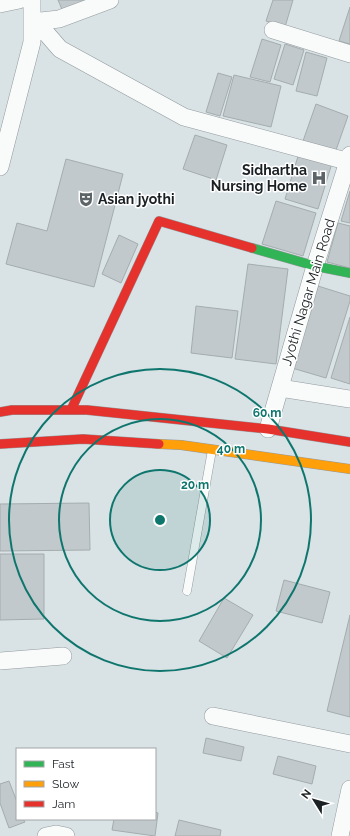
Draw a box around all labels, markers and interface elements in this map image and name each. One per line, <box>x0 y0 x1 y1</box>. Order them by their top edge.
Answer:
place label: Sidhartha Nursing Home <box>211 162 308 194</box>
hospital icon: Sidhartha Nursing Home <box>310 169 328 187</box>
theatre icon: Asian jyothi <box>77 190 95 208</box>
place label: Asian jyothi <box>98 191 175 207</box>
street label: Jyothi Nagar Main Road <box>278 217 338 367</box>
text: 60 m <box>253 406 281 420</box>
text: 40 m <box>217 442 245 456</box>
text: 20 m <box>181 478 209 492</box>
centre of rings <box>153 513 167 527</box>
legend <box>16 748 156 820</box>
text: Fast <box>52 757 75 771</box>
text: Slow <box>52 777 79 791</box>
north arrow <box>294 780 334 820</box>
text: N <box>299 787 314 802</box>
text: Jam <box>52 797 75 811</box>

